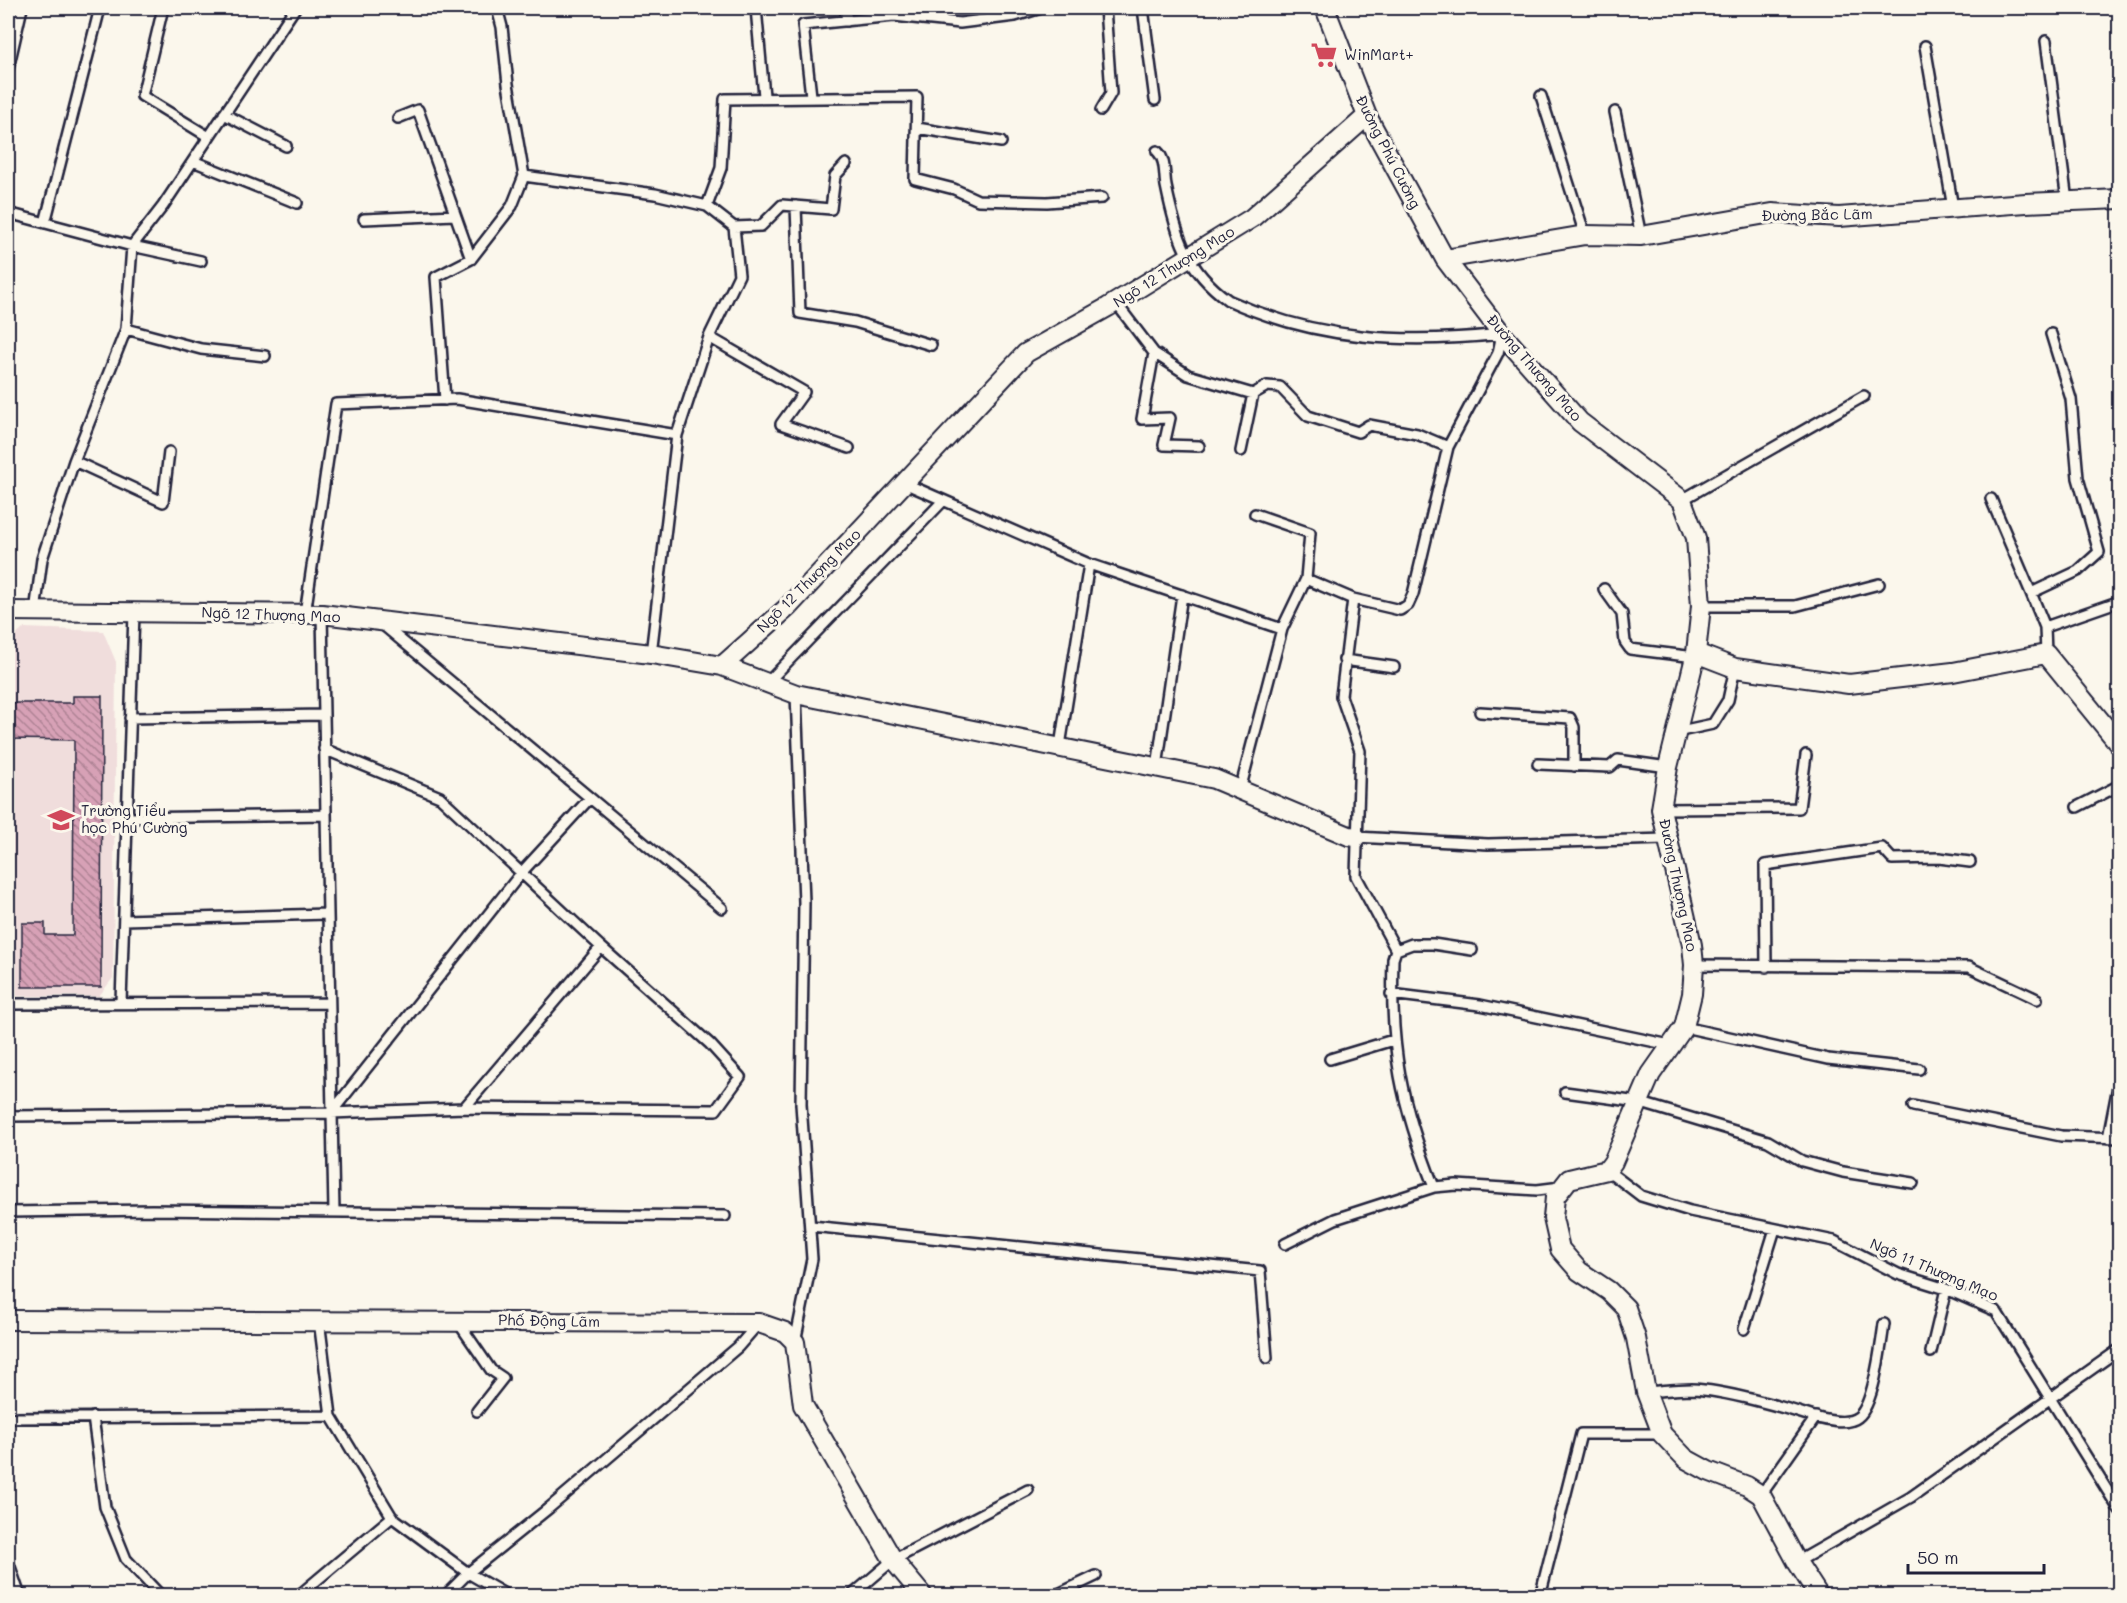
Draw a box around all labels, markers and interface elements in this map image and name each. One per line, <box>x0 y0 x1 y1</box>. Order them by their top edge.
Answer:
supermarket icon: WinMart+ <box>1309 40 1339 70</box>
place label: WinMart+ <box>1344 44 1414 64</box>
street label: Đường Phú Cường <box>1352 91 1426 212</box>
street label: Đường Bắc Lãm <box>1761 203 1873 225</box>
street label: Ngõ 12 Thượng Mao <box>1109 221 1238 312</box>
street label: Đường Thượng Mao <box>1483 310 1587 425</box>
street label: Ngõ 12 Thượng Mao <box>752 524 865 637</box>
street label: Ngõ 12 Thượng Mao <box>201 602 341 626</box>
place label: Trường Tiểu học Phú Cường <box>81 800 188 837</box>
school or university icon: Trường Tiểu học Phú Cường <box>46 805 76 835</box>
street label: Đường Thượng Mao <box>1655 816 1703 953</box>
street label: Ngõ 11 Thượng Mạo <box>1867 1233 2002 1305</box>
street label: Phố Động Lãm <box>498 1309 600 1331</box>
scale bar <box>1908 1537 2044 1575</box>
text: 50 m <box>1917 1545 1959 1569</box>

